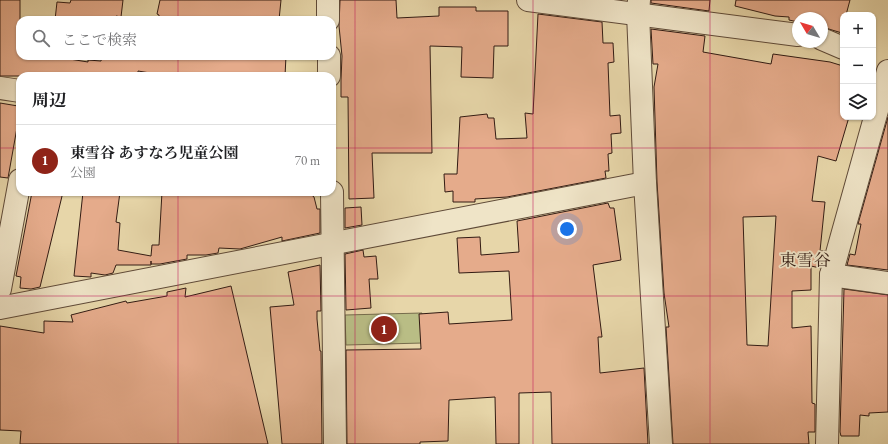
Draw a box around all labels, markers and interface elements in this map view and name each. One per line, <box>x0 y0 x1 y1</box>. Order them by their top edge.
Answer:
north arrow <box>792 12 828 48</box>
map controls <box>840 12 876 120</box>
button: + <box>840 12 876 48</box>
search box <box>16 16 336 60</box>
icon: search <box>30 27 52 49</box>
text: ここで検索 <box>62 30 137 49</box>
button: − <box>840 48 876 84</box>
button: layers <box>840 84 876 120</box>
text: 周辺 <box>32 89 66 111</box>
text: 東雪谷 あすなろ児童公園 <box>70 143 239 162</box>
text: 1 <box>42 152 48 169</box>
text: 70 m <box>295 152 320 169</box>
text: 公園 <box>70 164 96 181</box>
your location <box>557 219 577 239</box>
district label: 東雪谷 <box>780 249 831 271</box>
pin: 1 <box>371 314 397 344</box>

